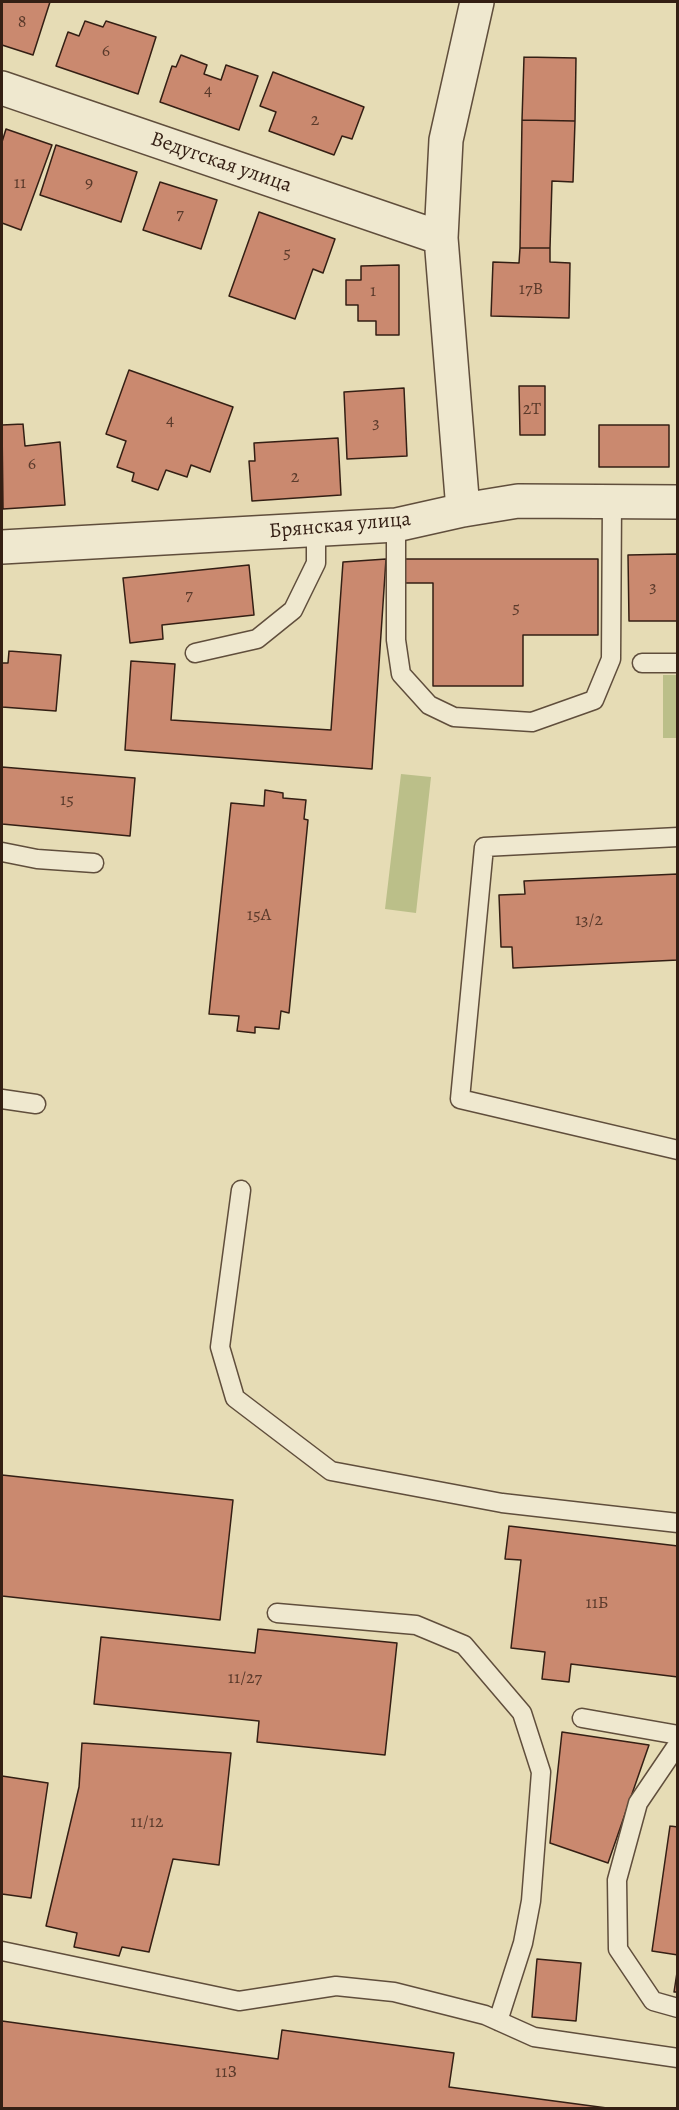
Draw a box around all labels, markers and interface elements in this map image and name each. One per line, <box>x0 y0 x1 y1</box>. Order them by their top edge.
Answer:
house number: 8 <box>18 12 26 34</box>
house number: 6 <box>102 41 110 63</box>
house number: 4 <box>204 80 212 102</box>
house number: 2 <box>311 110 319 132</box>
street label: Ведугская улица <box>147 127 295 199</box>
house number: 11 <box>14 173 26 195</box>
house number: 9 <box>85 173 93 195</box>
house number: 7 <box>176 204 184 226</box>
house number: 5 <box>283 243 291 265</box>
house number: 17В <box>519 279 543 301</box>
house number: 1 <box>370 281 376 303</box>
house number: 2Т <box>523 399 541 421</box>
house number: 4 <box>166 410 174 432</box>
house number: 3 <box>372 413 380 435</box>
house number: 6 <box>28 454 36 476</box>
house number: 2 <box>291 467 299 489</box>
street label: Брянская улица <box>268 507 412 545</box>
house number: 3 <box>649 577 657 599</box>
house number: 7 <box>185 585 193 607</box>
house number: 5 <box>512 598 520 620</box>
house number: 15 <box>60 790 74 812</box>
house number: 15А <box>247 905 271 927</box>
house number: 13/2 <box>575 910 603 932</box>
house number: 11Б <box>585 1593 609 1615</box>
house number: 11/27 <box>228 1668 262 1690</box>
house number: 11/12 <box>131 1812 163 1834</box>
house number: 11З <box>215 2062 237 2084</box>

